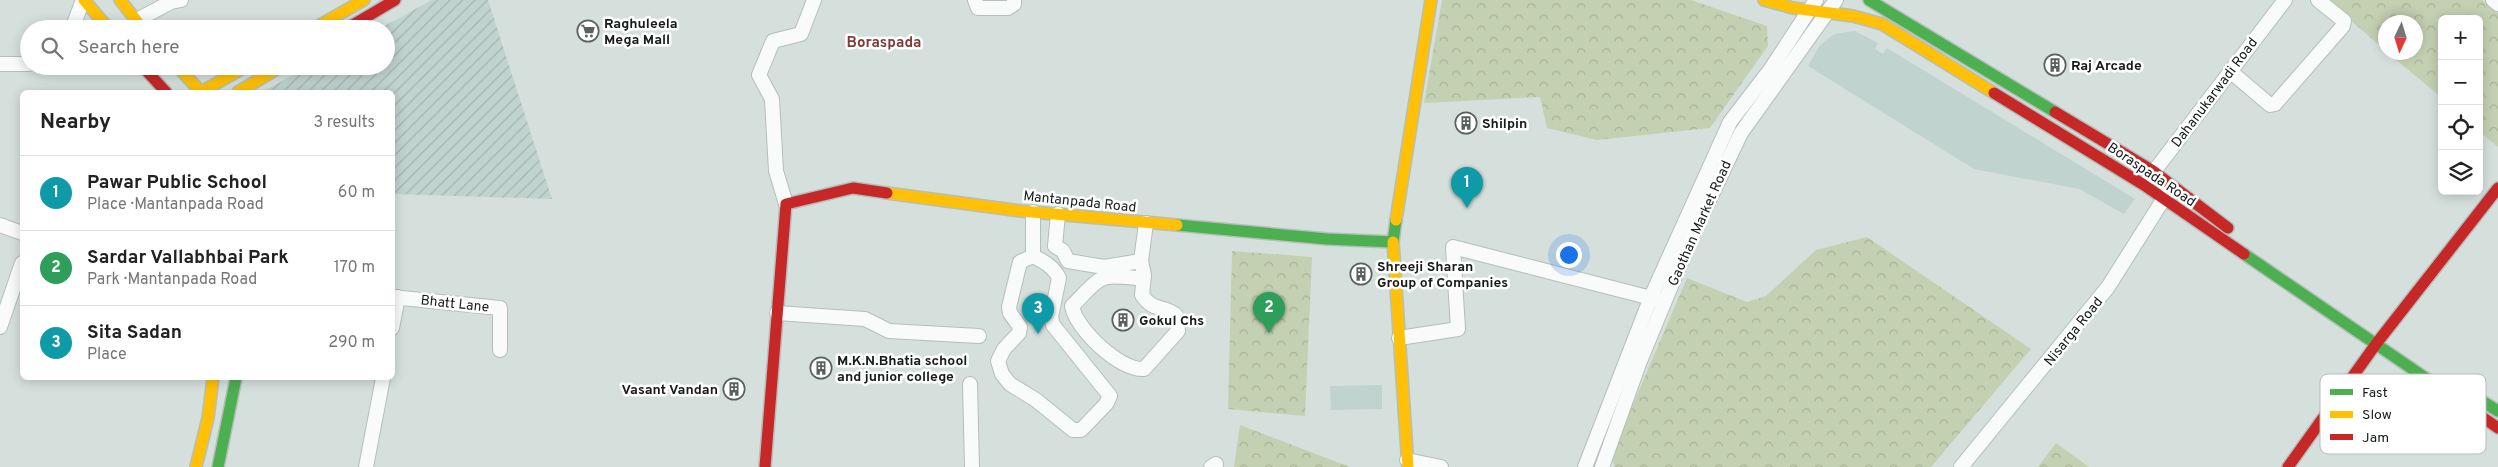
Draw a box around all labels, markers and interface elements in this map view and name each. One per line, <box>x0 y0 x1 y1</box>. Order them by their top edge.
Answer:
north arrow <box>2378 15 2423 60</box>
map controls <box>2438 15 2483 195</box>
button: + <box>2438 15 2483 60</box>
place label: Raghuleela Mega Mall <box>604 16 678 49</box>
supermarket icon: Raghuleela Mega Mall <box>576 19 600 43</box>
search box <box>20 20 395 75</box>
icon: search <box>38 34 66 62</box>
district label: Boraspada <box>847 34 921 53</box>
street label: Dahanukarwadi Road <box>2169 35 2262 151</box>
text: Search here <box>78 36 180 60</box>
building icon: Raj Arcade <box>2043 53 2067 77</box>
place label: Raj Arcade <box>2071 58 2142 75</box>
button: − <box>2438 60 2483 105</box>
button: locate <box>2438 105 2483 150</box>
text: Nearby <box>40 109 111 136</box>
building icon: Shilpin <box>1454 111 1478 135</box>
text: 3 results <box>313 113 375 133</box>
place label: Shilpin <box>1482 116 1527 133</box>
street label: Boraspada Road <box>2104 139 2199 211</box>
button: layers <box>2438 150 2483 195</box>
street label: Gaothan Market Road <box>1665 158 1736 289</box>
pin: 1 <box>1451 167 1483 208</box>
text: Pawar Public School <box>87 171 267 195</box>
text: 1 <box>53 183 59 203</box>
text: 60 m <box>338 183 375 203</box>
street label: Mantanpada Road <box>1023 188 1137 217</box>
text: Place · Mantanpada Road <box>87 195 264 215</box>
your location <box>1556 242 1582 268</box>
text: Sardar Vallabhbai Park <box>87 246 289 270</box>
text: 2 <box>51 258 61 278</box>
text: 170 m <box>334 258 375 278</box>
place label: Shreeji Sharan Group of Companies <box>1377 259 1508 292</box>
building icon: Shreeji Sharan Group of Companies <box>1349 262 1373 286</box>
text: Park · Mantanpada Road <box>87 270 257 290</box>
street label: Bhatt Lane <box>420 292 490 317</box>
pin: 2 <box>1253 292 1285 333</box>
pin: 3 <box>1022 293 1054 334</box>
street label: Nisarga Road <box>2041 294 2107 370</box>
building icon: Gokul Chs <box>1111 308 1135 332</box>
place label: Gokul Chs <box>1139 313 1204 330</box>
text: Sita Sadan <box>87 321 182 345</box>
text: 3 <box>51 333 61 353</box>
text: 290 m <box>328 333 375 353</box>
text: Place <box>87 345 127 365</box>
place label: M.K.N.Bhatia school and junior college <box>837 353 967 386</box>
building icon: M.K.N.Bhatia school and junior college <box>809 356 833 380</box>
legend <box>2320 374 2486 454</box>
building icon: Vasant Vandan <box>722 377 746 401</box>
place label: Vasant Vandan <box>622 382 718 399</box>
text: Fast <box>2362 385 2388 402</box>
text: Slow <box>2362 407 2392 424</box>
text: Jam <box>2362 430 2389 447</box>

